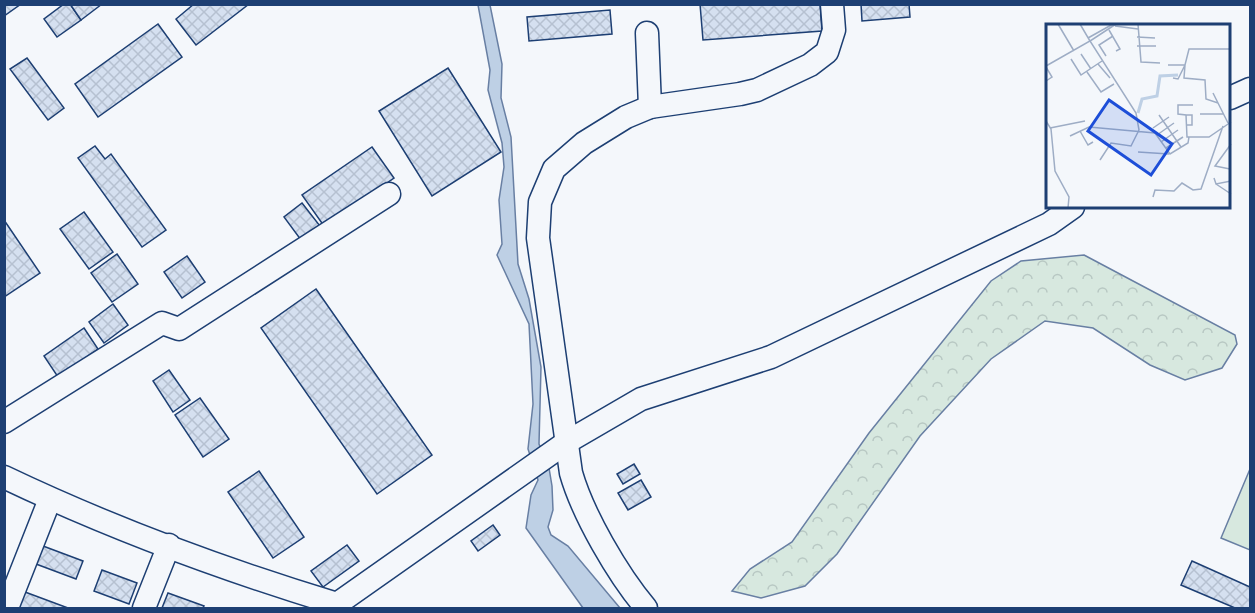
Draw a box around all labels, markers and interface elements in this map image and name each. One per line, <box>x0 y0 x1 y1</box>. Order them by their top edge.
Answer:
inset map <box>1046 24 1231 208</box>

